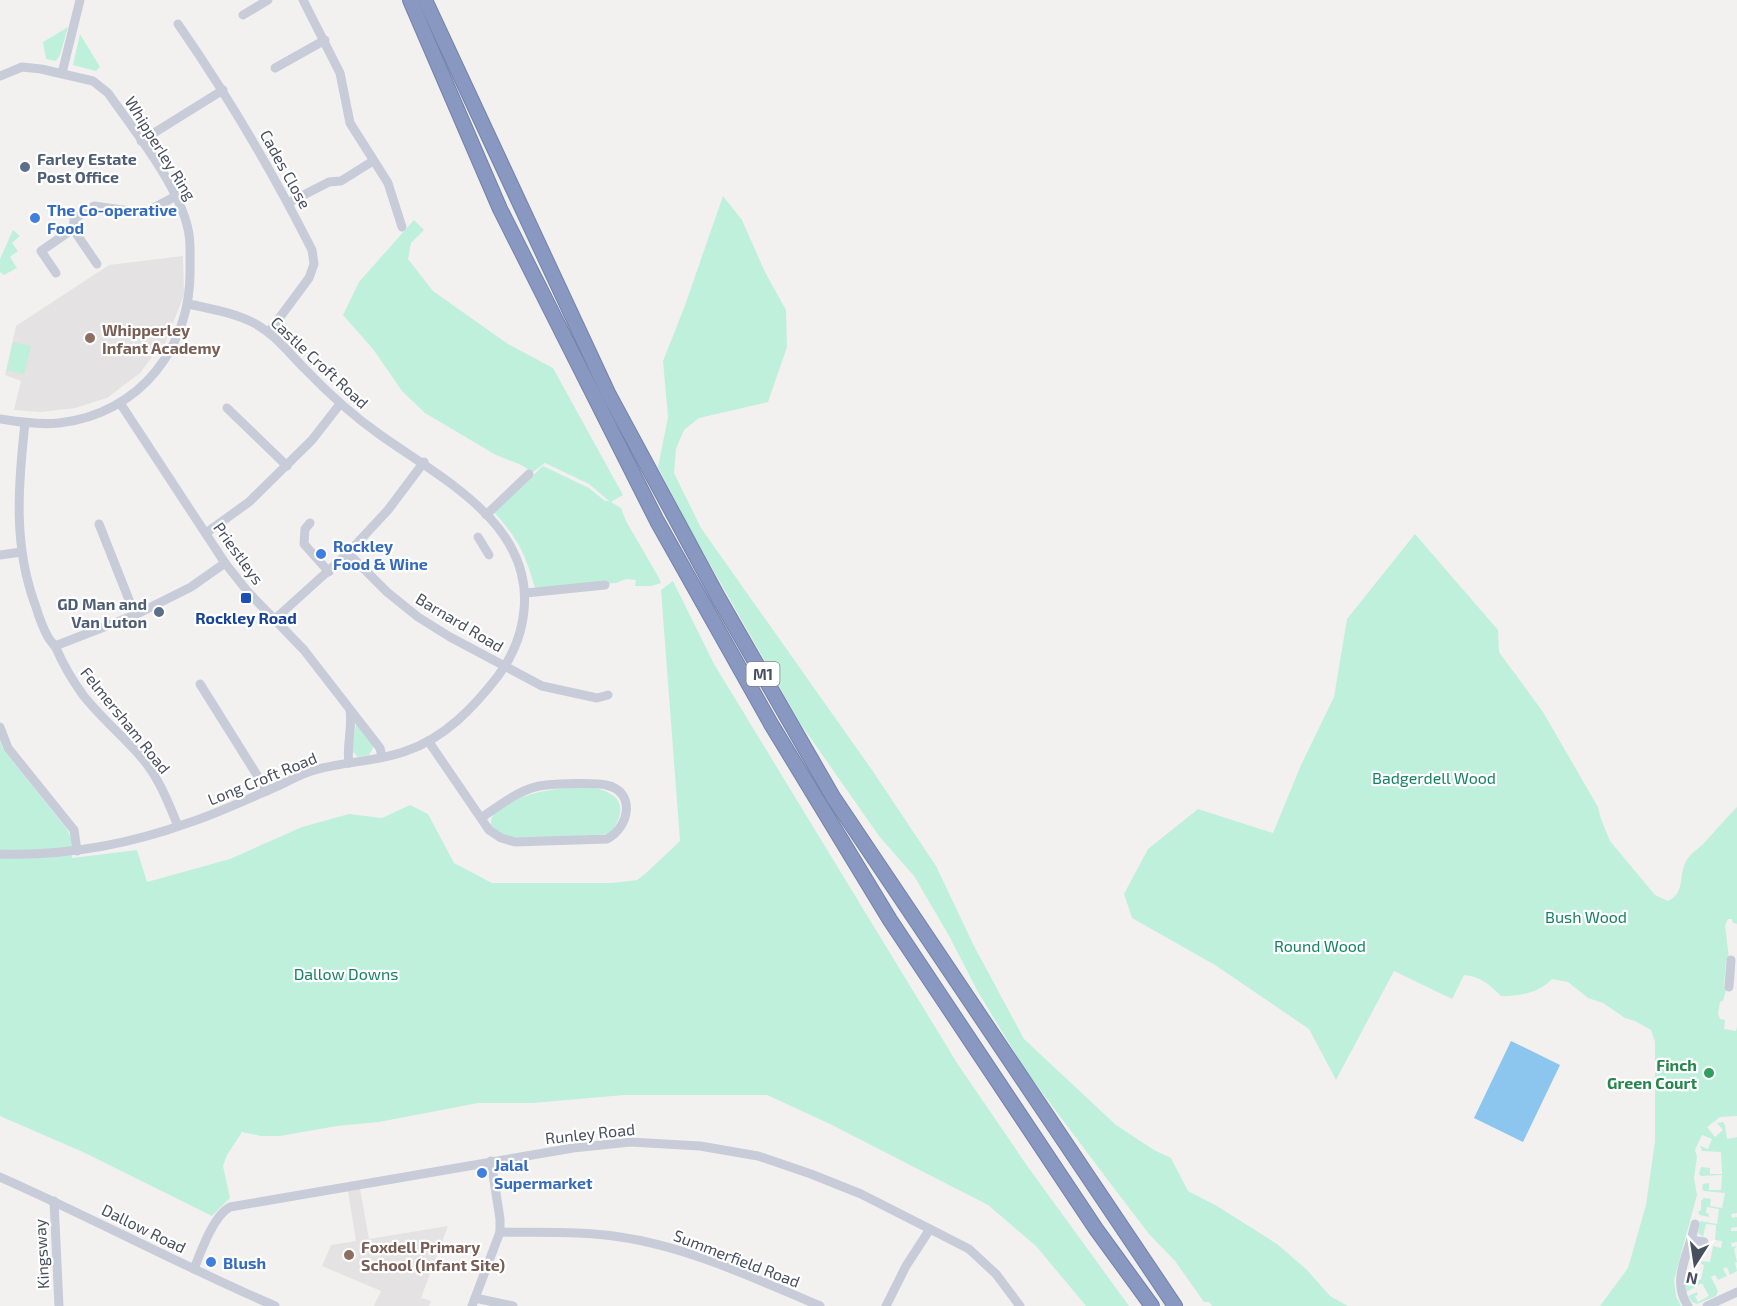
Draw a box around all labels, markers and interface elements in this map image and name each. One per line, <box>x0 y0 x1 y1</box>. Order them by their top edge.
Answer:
street label: Whipperley Ring <box>121 92 201 204</box>
street label: Cades Close <box>257 126 315 212</box>
place label: Farley Estate Post Office <box>37 149 137 186</box>
marker: Farley Estate Post Office <box>18 160 32 174</box>
place label: The Co-operative Food <box>47 200 177 237</box>
marker: The Co-operative Food <box>28 211 42 225</box>
street label: Castle Croft Road <box>267 312 373 412</box>
place label: Whipperley Infant Academy <box>102 320 221 358</box>
marker: Whipperley Infant Academy <box>83 331 97 345</box>
street label: Priestleys <box>210 518 268 588</box>
place label: Rockley Food & Wine <box>333 536 428 573</box>
marker: Rockley Food & Wine <box>314 547 328 561</box>
street label: Barnard Road <box>413 588 507 656</box>
marker: Rockley Road <box>239 591 253 605</box>
place label: GD Man and Van Luton <box>57 594 147 631</box>
marker: GD Man and Van Luton <box>152 605 166 619</box>
place label: Rockley Road <box>195 608 297 628</box>
road number: M1 <box>746 662 780 686</box>
street label: Felmersham Road <box>77 663 175 777</box>
street label: Long Croft Road <box>205 747 319 809</box>
park label: Badgerdell Wood <box>1372 768 1496 787</box>
park label: Bush Wood <box>1545 907 1627 926</box>
park label: Round Wood <box>1274 936 1366 955</box>
park label: Dallow Downs <box>294 964 398 983</box>
place label: Finch Green Court <box>1607 1055 1697 1092</box>
marker: Finch Green Court <box>1702 1066 1716 1080</box>
street label: Runley Road <box>544 1119 636 1147</box>
place label: Jalal Supermarket <box>494 1155 593 1192</box>
marker: Jalal Supermarket <box>475 1166 489 1180</box>
street label: Dallow Road <box>99 1199 189 1257</box>
street label: Kingsway <box>30 1218 52 1290</box>
street label: Summerfield Road <box>671 1225 803 1291</box>
north arrow <box>1665 1234 1725 1294</box>
place label: Foxdell Primary School (Infant Site) <box>361 1237 505 1274</box>
marker: Foxdell Primary School (Infant Site) <box>342 1248 356 1262</box>
place label: Blush <box>223 1253 266 1272</box>
marker: Blush <box>204 1255 218 1269</box>
text: N <box>1684 1269 1699 1290</box>

